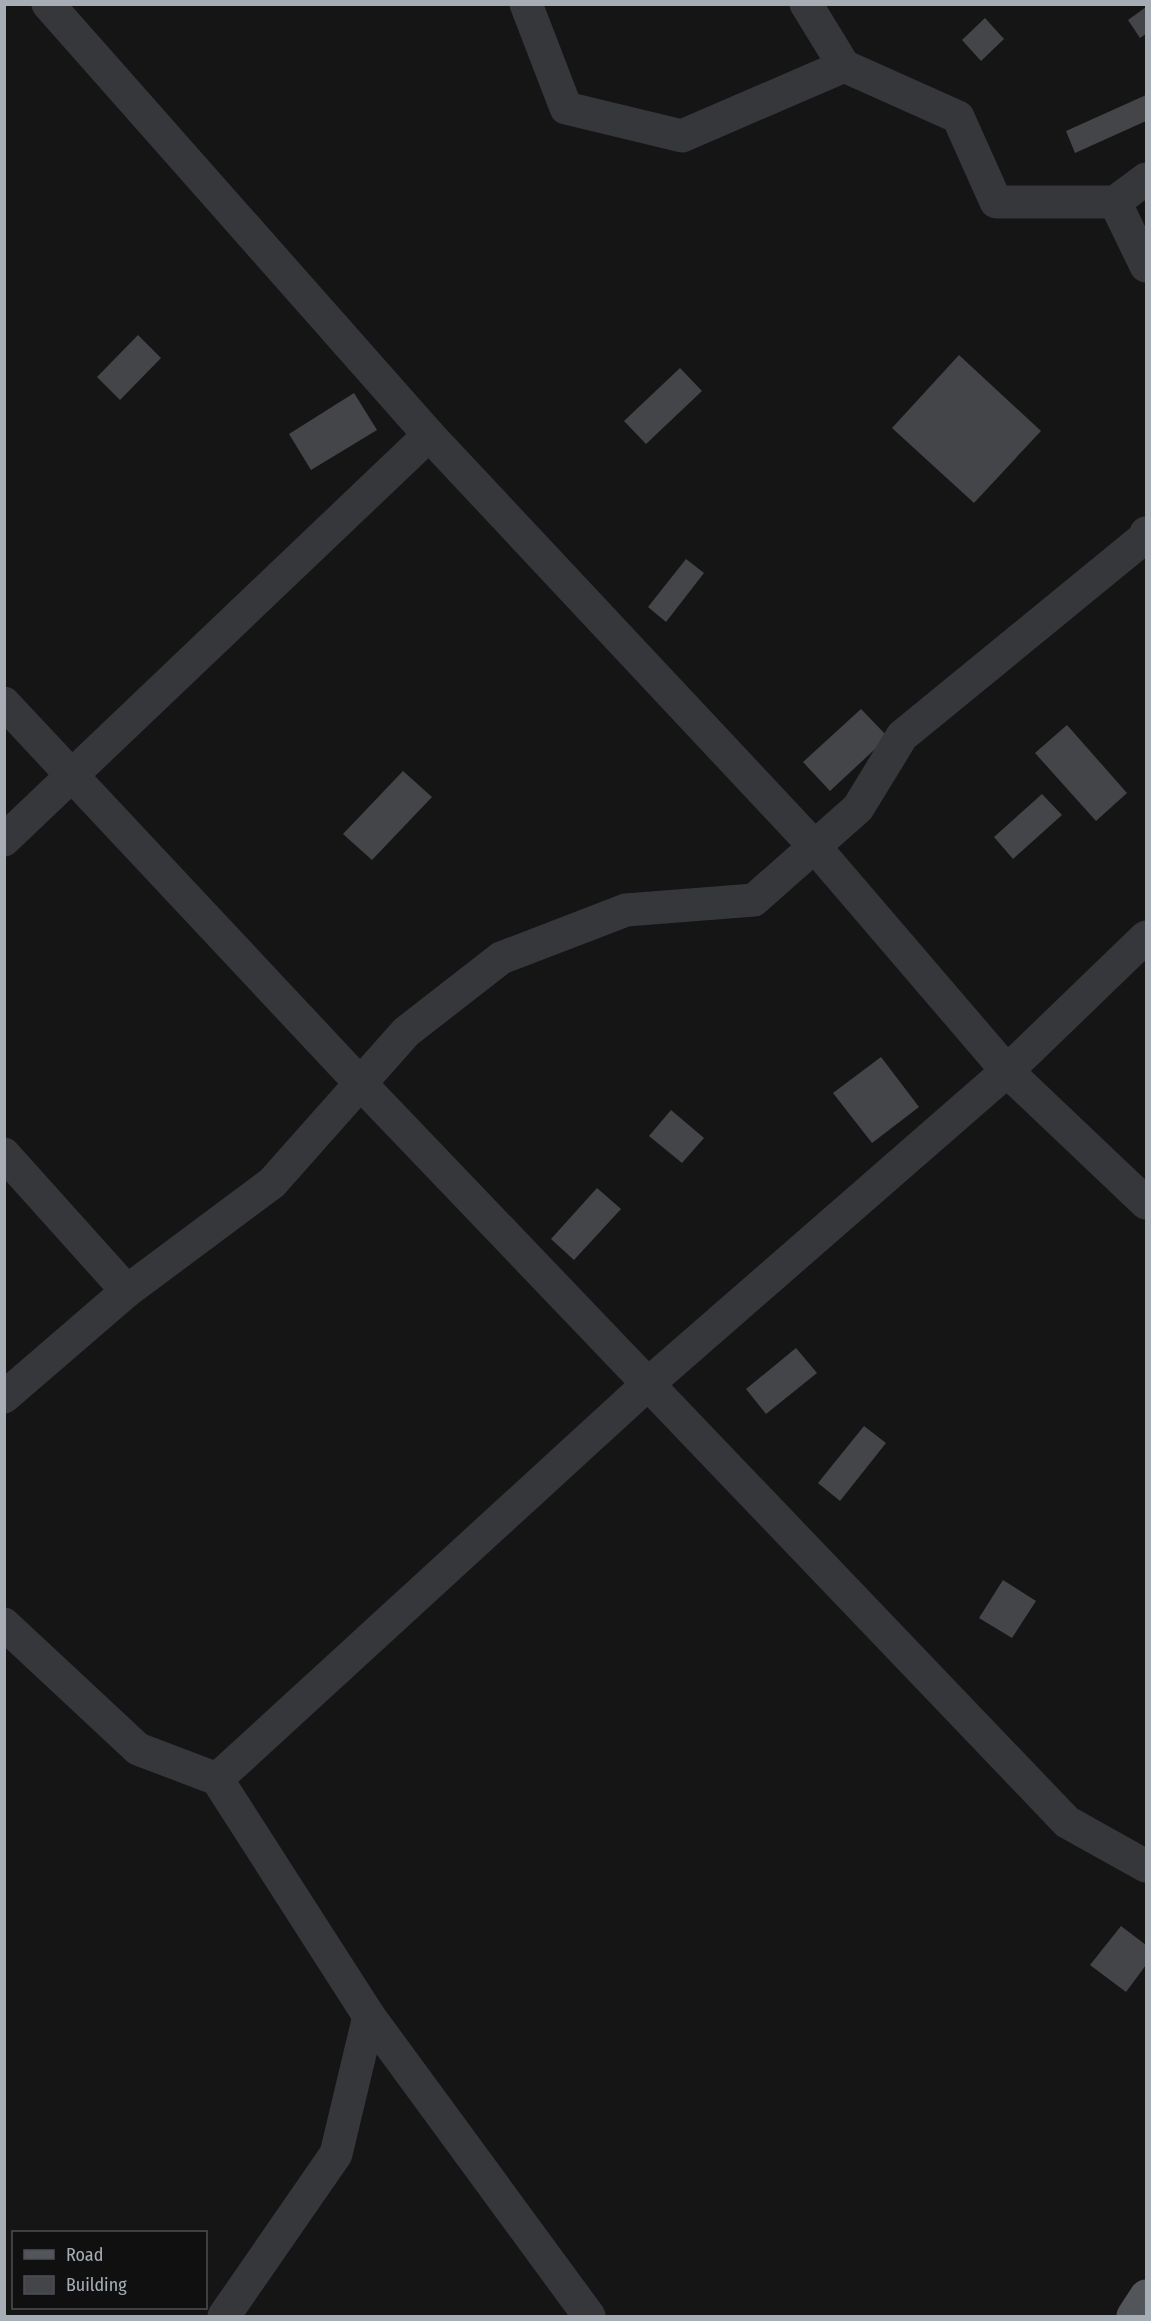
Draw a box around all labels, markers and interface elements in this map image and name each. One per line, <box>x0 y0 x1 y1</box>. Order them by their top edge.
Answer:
legend <box>12 2231 207 2309</box>
text: Road <box>66 2244 103 2266</box>
text: Building <box>66 2274 127 2296</box>

